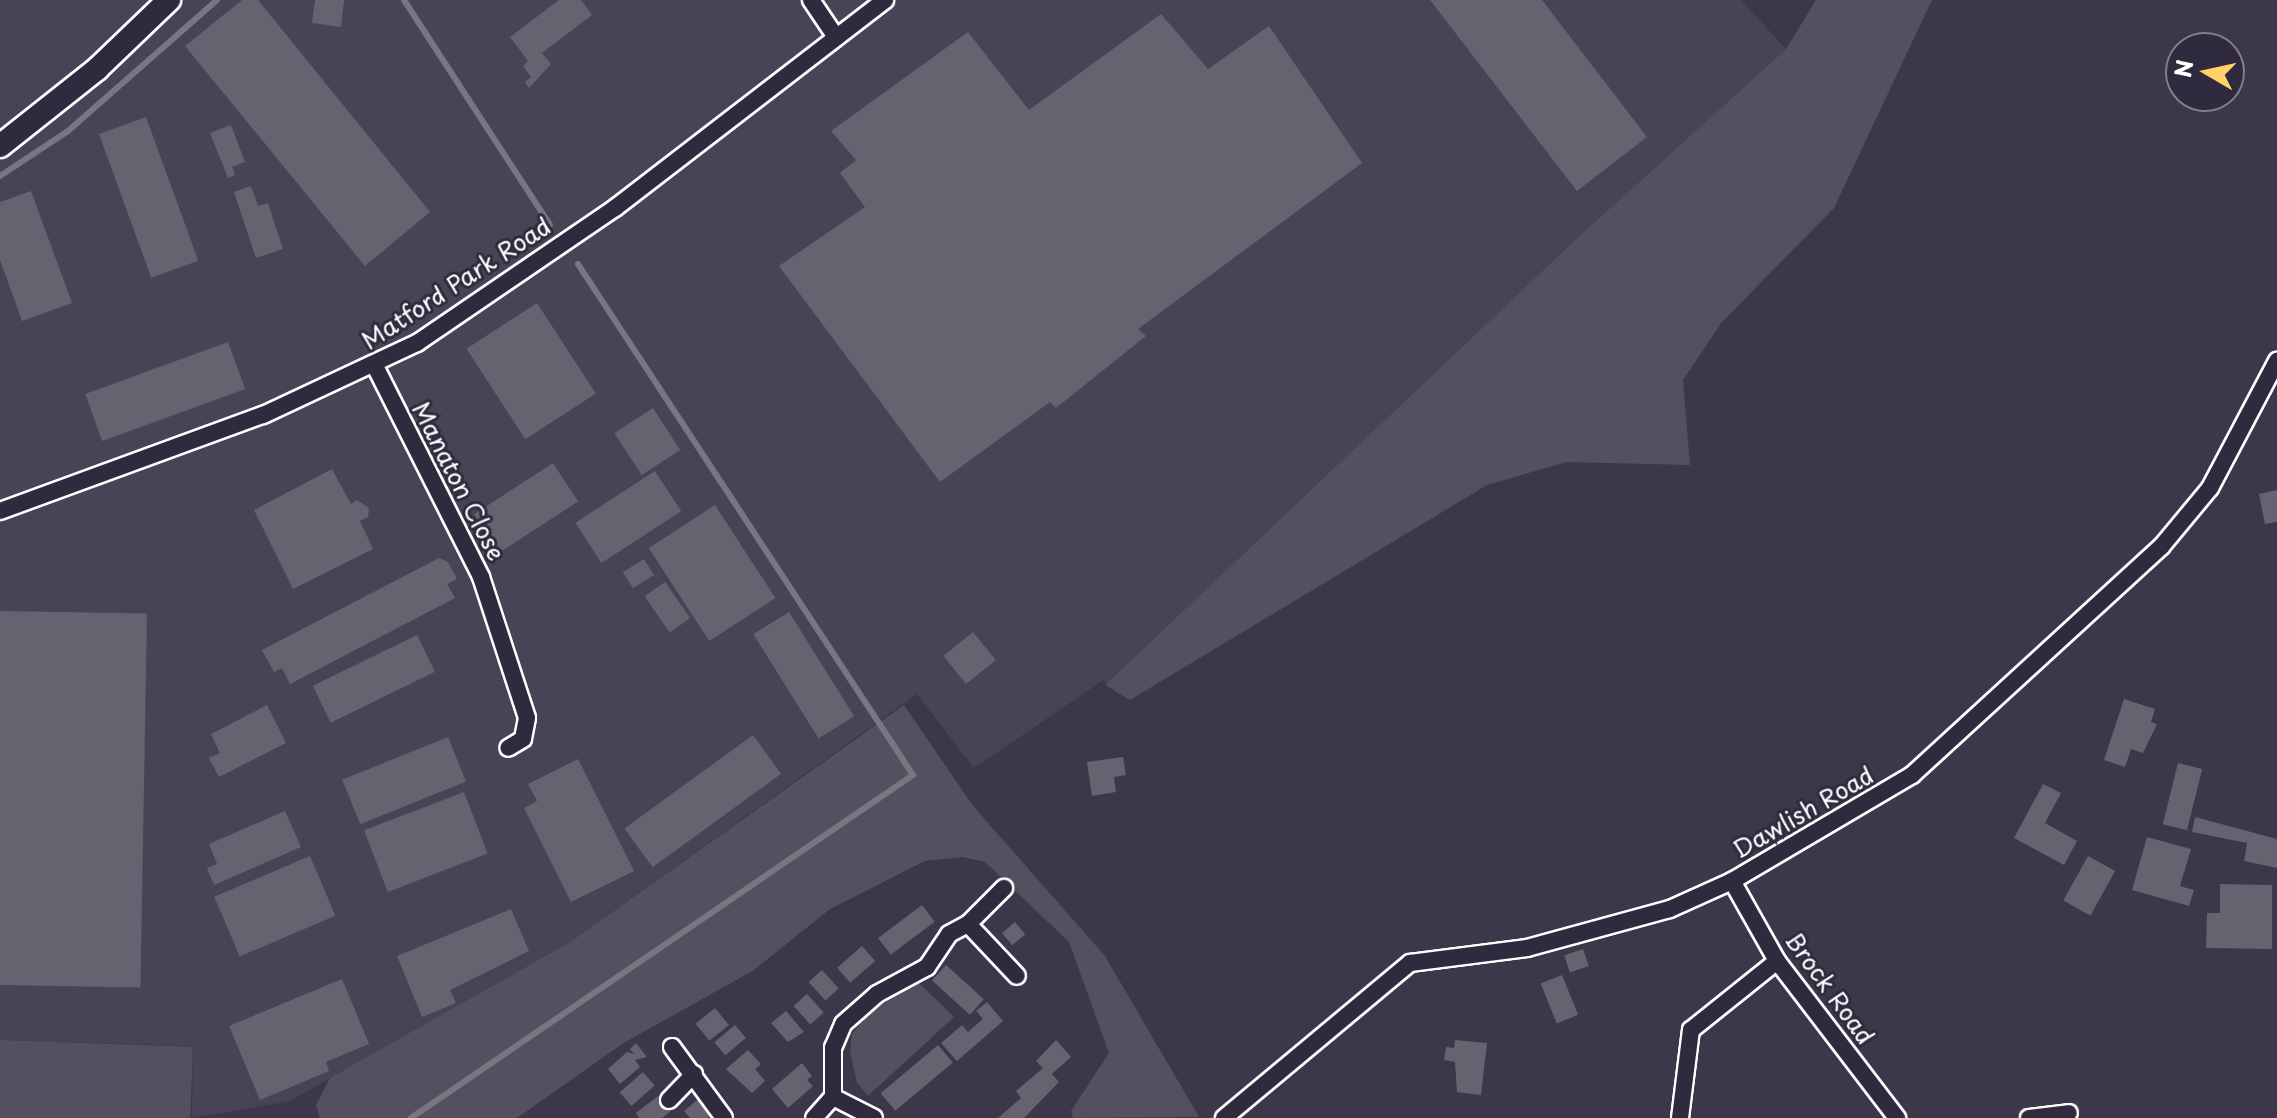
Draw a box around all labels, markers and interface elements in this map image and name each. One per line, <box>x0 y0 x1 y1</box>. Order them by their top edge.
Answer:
north arrow <box>2165 32 2245 112</box>
text: N <box>2165 57 2200 80</box>
street label: Matford Park Road <box>355 211 557 355</box>
street label: Manaton Close <box>407 397 511 565</box>
street label: Dawlish Road <box>1727 760 1879 864</box>
street label: Brock Road <box>1779 926 1881 1050</box>

